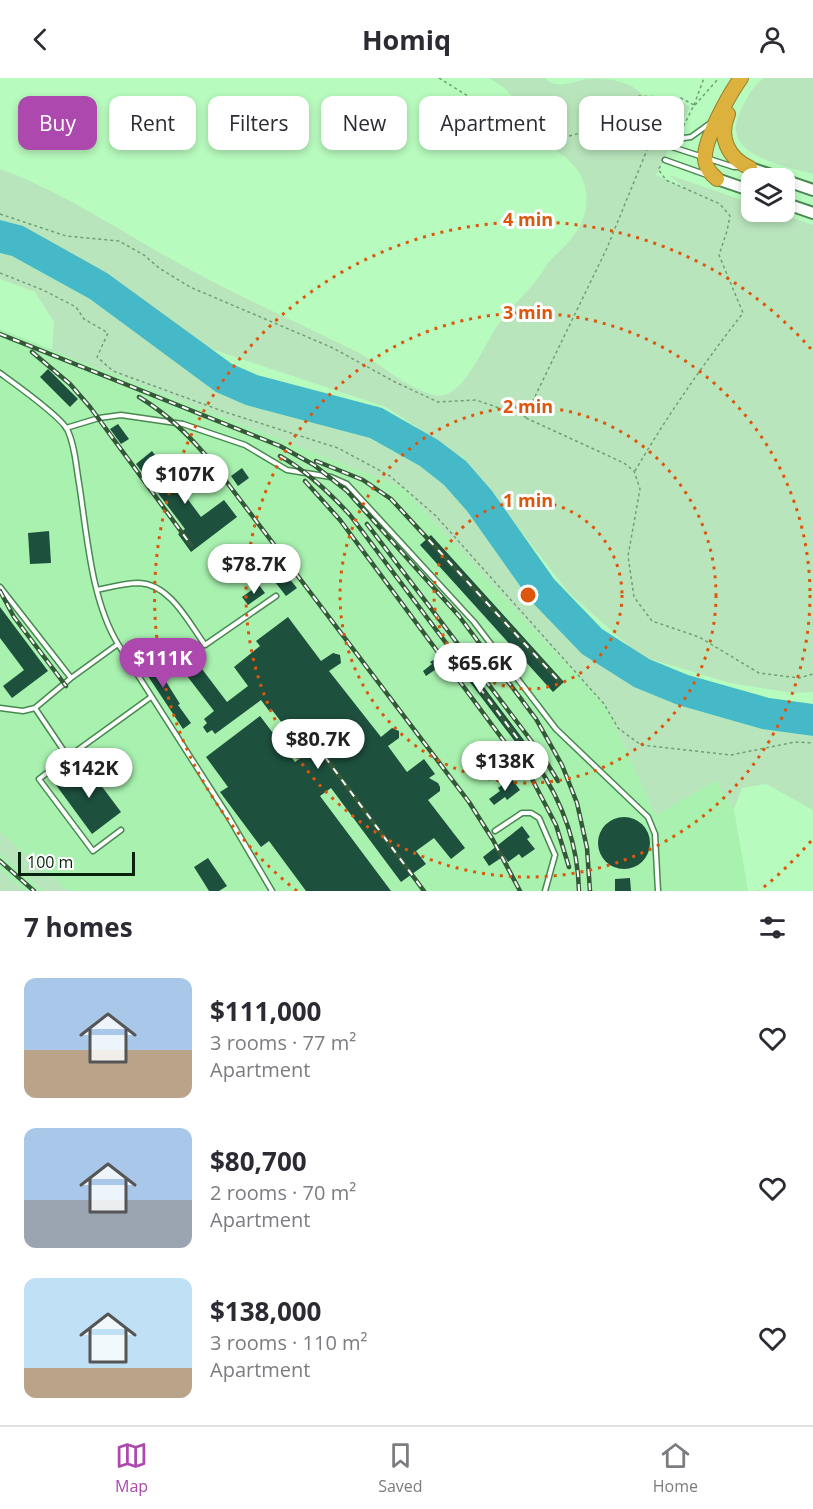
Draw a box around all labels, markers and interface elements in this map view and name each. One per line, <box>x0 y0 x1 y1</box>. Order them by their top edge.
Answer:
text: Homiq <box>362 21 451 58</box>
icon: back <box>24 23 57 56</box>
icon: person <box>756 23 789 56</box>
chip: Buy <box>18 96 97 150</box>
chip: Rent <box>109 96 196 150</box>
chip: Filters <box>208 96 309 150</box>
chip: New <box>321 96 407 150</box>
chip: Apartment <box>419 96 567 150</box>
chip: House <box>579 96 684 150</box>
map controls <box>741 168 795 222</box>
button: layers <box>741 168 795 222</box>
text: 4 min <box>503 207 553 231</box>
text: 3 min <box>503 300 553 324</box>
text: 2 min <box>503 394 553 418</box>
pin: $107K <box>143 454 227 505</box>
text: $107K <box>155 460 215 487</box>
text: 1 min <box>503 488 553 512</box>
pin: $78.7K <box>205 544 303 595</box>
text: $78.7K <box>222 550 286 577</box>
centre of rings <box>518 585 538 605</box>
pin: $111K <box>121 638 205 689</box>
pin: $65.6K <box>431 643 529 694</box>
text: $111K <box>133 644 193 671</box>
text: $65.6K <box>448 649 512 676</box>
pin: $80.7K <box>269 719 367 770</box>
text: $80.7K <box>286 725 350 752</box>
pin: $138K <box>463 741 547 792</box>
text: $138K <box>475 747 535 774</box>
pin: $142K <box>47 748 131 799</box>
text: $142K <box>59 754 119 781</box>
scale bar <box>18 849 135 876</box>
text: 100 m <box>27 851 73 873</box>
text: 7 homes <box>24 909 133 945</box>
icon: filters <box>756 911 789 944</box>
text: $111,000 <box>210 993 321 1029</box>
icon: home <box>72 1002 144 1074</box>
icon: heart <box>756 1022 789 1055</box>
text: 3 rooms · 77 m² <box>210 1029 356 1056</box>
text: Apartment <box>210 1056 310 1083</box>
text: $80,700 <box>210 1143 307 1179</box>
icon: home <box>72 1152 144 1224</box>
icon: heart <box>756 1172 789 1205</box>
text: 2 rooms · 70 m² <box>210 1179 356 1206</box>
text: Apartment <box>210 1206 310 1233</box>
text: $138,000 <box>210 1293 321 1329</box>
icon: home <box>72 1302 144 1374</box>
icon: heart <box>756 1322 789 1355</box>
text: 3 rooms · 110 m² <box>210 1329 368 1356</box>
text: Apartment <box>210 1356 310 1383</box>
tab: Map <box>115 1439 148 1497</box>
tab: Saved <box>378 1439 423 1497</box>
tab: Home <box>653 1439 698 1497</box>

